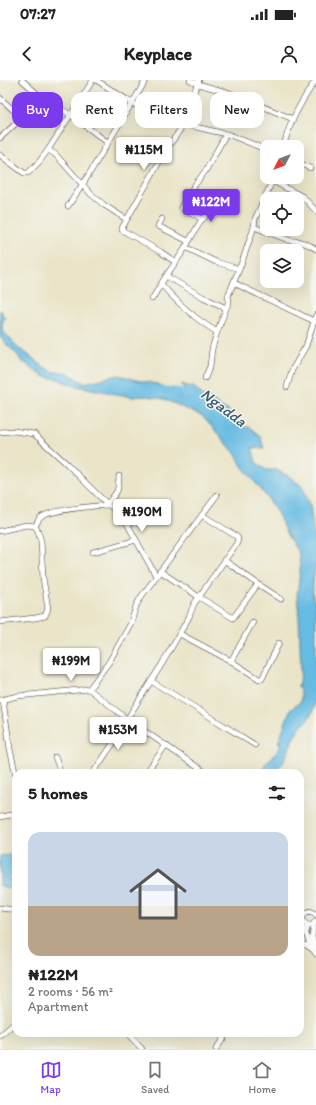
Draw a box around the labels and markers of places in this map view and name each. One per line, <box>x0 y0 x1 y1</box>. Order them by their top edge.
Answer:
pin: ₦115M <box>116 137 172 171</box>
pin: ₦122M <box>183 189 239 223</box>
pin: ₦190M <box>114 499 170 533</box>
pin: ₦199M <box>43 648 99 682</box>
pin: ₦153M <box>90 717 146 751</box>

